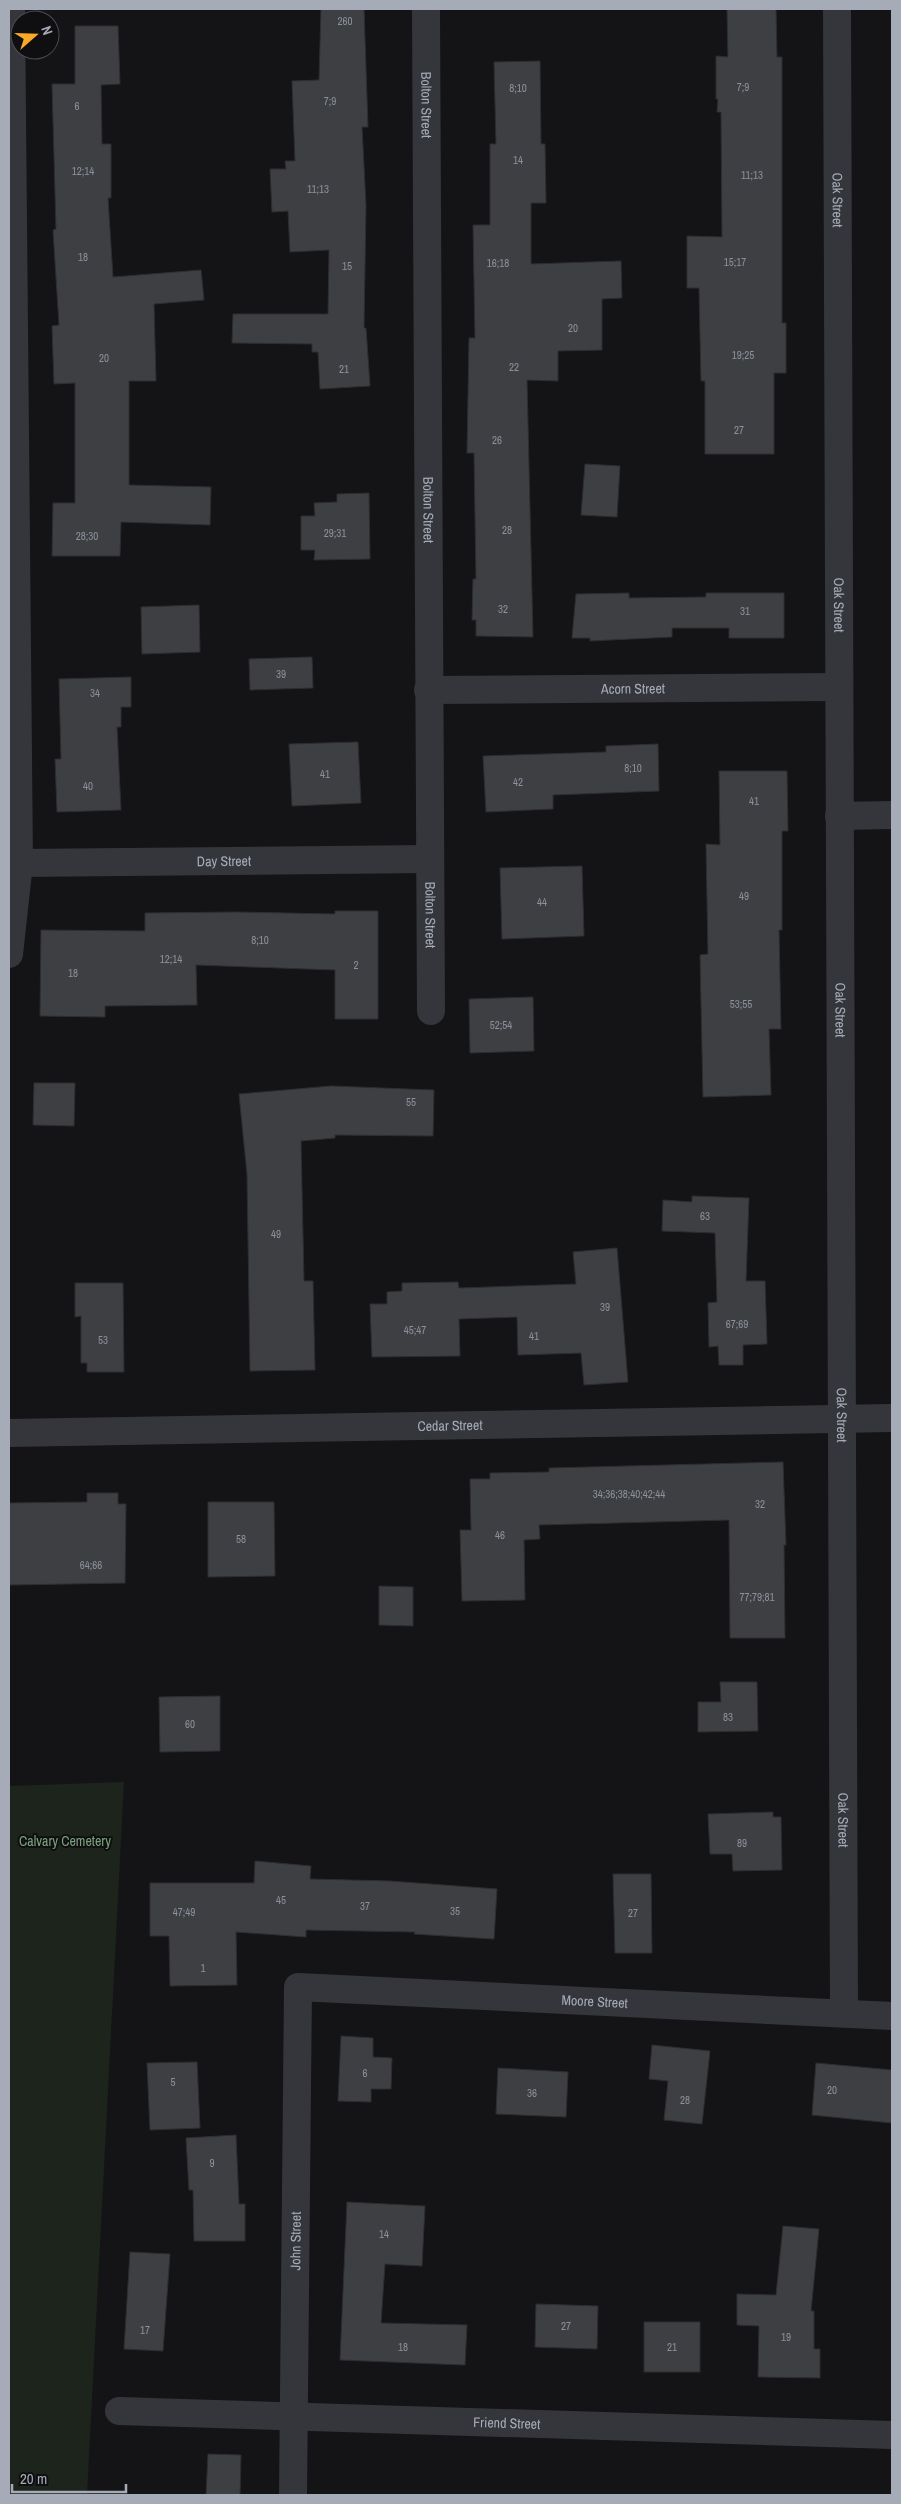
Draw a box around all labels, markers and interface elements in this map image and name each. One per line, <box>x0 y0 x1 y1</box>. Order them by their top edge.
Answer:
north arrow <box>10 10 60 60</box>
house number: 260 <box>337 14 353 28</box>
text: N <box>37 24 57 38</box>
street label: Bolton Street <box>417 72 436 138</box>
house number: 7;9 <box>737 80 749 94</box>
house number: 8;10 <box>509 81 527 95</box>
house number: 7;9 <box>324 94 336 108</box>
house number: 6 <box>74 99 80 113</box>
house number: 14 <box>513 153 523 167</box>
house number: 12;14 <box>72 164 94 178</box>
house number: 11;13 <box>741 168 763 182</box>
street label: Oak Street <box>829 172 847 228</box>
house number: 11;13 <box>307 182 329 196</box>
house number: 18 <box>78 250 88 264</box>
house number: 15;17 <box>724 255 746 269</box>
house number: 16;18 <box>487 256 509 270</box>
house number: 15 <box>342 259 352 273</box>
house number: 20 <box>568 321 578 335</box>
house number: 19;25 <box>732 348 754 362</box>
house number: 20 <box>99 351 109 365</box>
house number: 22 <box>509 360 519 374</box>
house number: 21 <box>339 362 349 376</box>
house number: 27 <box>734 423 744 437</box>
house number: 26 <box>492 433 502 447</box>
street label: Bolton Street <box>419 477 438 543</box>
house number: 28 <box>502 523 512 537</box>
house number: 29;31 <box>324 526 346 540</box>
house number: 28;30 <box>76 529 98 543</box>
street label: Oak Street <box>830 577 848 633</box>
house number: 32 <box>498 602 508 616</box>
house number: 31 <box>740 604 750 618</box>
house number: 39 <box>276 667 286 681</box>
street label: Acorn Street <box>600 679 665 698</box>
house number: 34 <box>90 686 100 700</box>
house number: 8;10 <box>624 761 642 775</box>
house number: 41 <box>320 767 330 781</box>
house number: 42 <box>513 775 523 789</box>
house number: 40 <box>83 779 93 793</box>
house number: 41 <box>749 794 759 808</box>
street label: Day Street <box>197 852 251 870</box>
street label: Bolton Street <box>421 882 440 948</box>
house number: 49 <box>739 889 749 903</box>
house number: 44 <box>537 895 547 909</box>
house number: 8;10 <box>251 933 269 947</box>
house number: 12;14 <box>160 952 182 966</box>
house number: 2 <box>353 958 359 972</box>
house number: 18 <box>68 966 78 980</box>
street label: Oak Street <box>831 982 850 1038</box>
house number: 53;55 <box>730 997 752 1011</box>
house number: 52;54 <box>490 1018 512 1032</box>
house number: 55 <box>406 1095 416 1109</box>
house number: 63 <box>700 1209 710 1223</box>
house number: 49 <box>271 1227 281 1241</box>
house number: 39 <box>600 1300 610 1314</box>
house number: 67;69 <box>726 1317 748 1331</box>
house number: 45;47 <box>404 1323 426 1337</box>
house number: 41 <box>529 1329 539 1343</box>
house number: 53 <box>98 1333 108 1347</box>
street label: Oak Street <box>833 1387 851 1443</box>
street label: Cedar Street <box>417 1416 483 1435</box>
house number: 34;36;38;40;42;44 <box>593 1487 665 1501</box>
house number: 32 <box>755 1497 765 1511</box>
house number: 46 <box>495 1528 505 1542</box>
house number: 58 <box>236 1532 246 1546</box>
house number: 64;66 <box>80 1558 102 1572</box>
house number: 77;79;81 <box>739 1590 775 1604</box>
house number: 83 <box>723 1710 733 1724</box>
house number: 60 <box>185 1717 195 1731</box>
street label: Oak Street <box>834 1792 852 1848</box>
park label: Calvary Cemetery <box>19 1832 111 1850</box>
house number: 89 <box>737 1836 747 1850</box>
house number: 45 <box>276 1893 286 1907</box>
house number: 37 <box>360 1899 370 1913</box>
house number: 35 <box>450 1904 460 1918</box>
house number: 47;49 <box>173 1905 195 1919</box>
house number: 27 <box>628 1906 638 1920</box>
house number: 1 <box>200 1961 206 1975</box>
street label: Moore Street <box>561 1991 628 2012</box>
house number: 6 <box>362 2066 368 2080</box>
house number: 5 <box>170 2075 176 2089</box>
house number: 20 <box>827 2083 837 2097</box>
house number: 36 <box>527 2086 537 2100</box>
house number: 28 <box>680 2093 690 2107</box>
house number: 9 <box>209 2156 215 2170</box>
street label: John Street <box>286 2212 305 2271</box>
house number: 14 <box>379 2227 389 2241</box>
house number: 27 <box>561 2319 571 2333</box>
house number: 17 <box>140 2323 150 2337</box>
house number: 19 <box>781 2330 791 2344</box>
house number: 18 <box>398 2340 408 2354</box>
house number: 21 <box>667 2340 677 2354</box>
street label: Friend Street <box>473 2413 541 2433</box>
scale bar <box>12 2462 126 2494</box>
text: 20 m <box>20 2468 47 2489</box>

